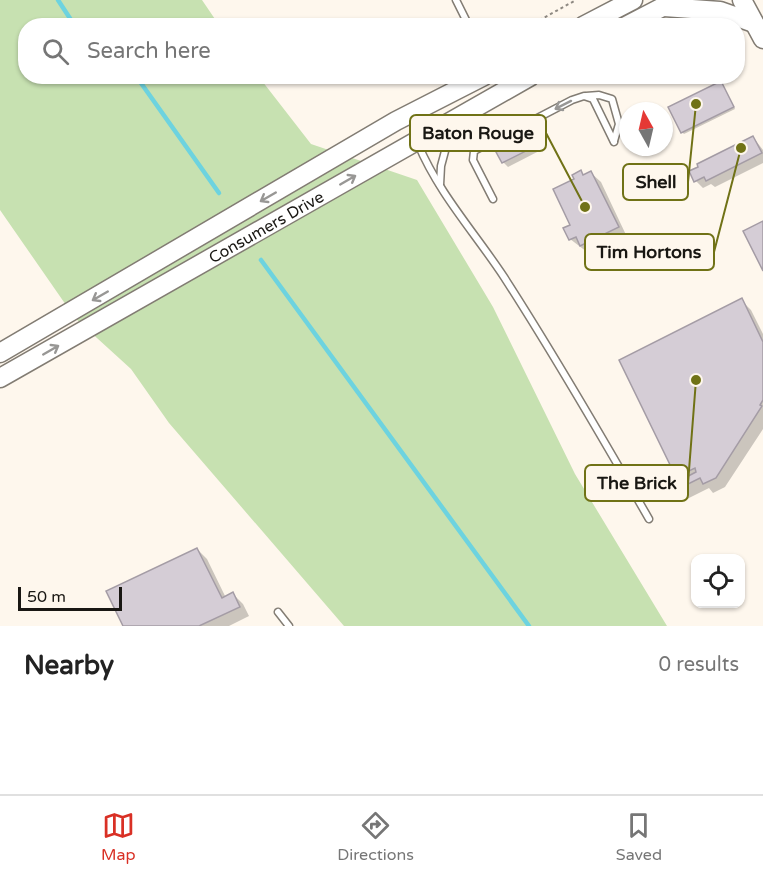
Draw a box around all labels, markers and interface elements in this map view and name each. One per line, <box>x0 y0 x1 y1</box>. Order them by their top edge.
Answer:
search box <box>18 18 745 84</box>
icon: search <box>39 35 72 68</box>
text: Search here <box>87 38 211 64</box>
one-way arrow <box>555 99 573 111</box>
north arrow <box>619 102 673 156</box>
callout: Baton Rouge <box>410 115 546 151</box>
text: Baton Rouge <box>422 122 534 144</box>
callout: Shell <box>623 164 688 200</box>
text: Shell <box>635 171 677 193</box>
one-way arrow <box>339 174 356 186</box>
street label: Consumers Drive <box>205 187 327 268</box>
one-way arrow <box>260 191 277 203</box>
callout: Tim Hortons <box>585 234 714 270</box>
text: Tim Hortons <box>596 241 702 263</box>
one-way arrow <box>92 290 109 302</box>
one-way arrow <box>42 343 59 355</box>
callout: The Brick <box>585 465 688 501</box>
text: The Brick <box>596 472 677 494</box>
map controls <box>691 554 745 608</box>
button: locate <box>691 554 745 608</box>
scale bar <box>18 584 122 612</box>
text: 50 m <box>27 587 66 607</box>
text: Nearby <box>24 650 114 681</box>
text: 0 results <box>659 653 739 677</box>
tab: Map <box>101 809 135 865</box>
tab: Directions <box>337 809 414 865</box>
tab: Saved <box>616 809 662 865</box>

